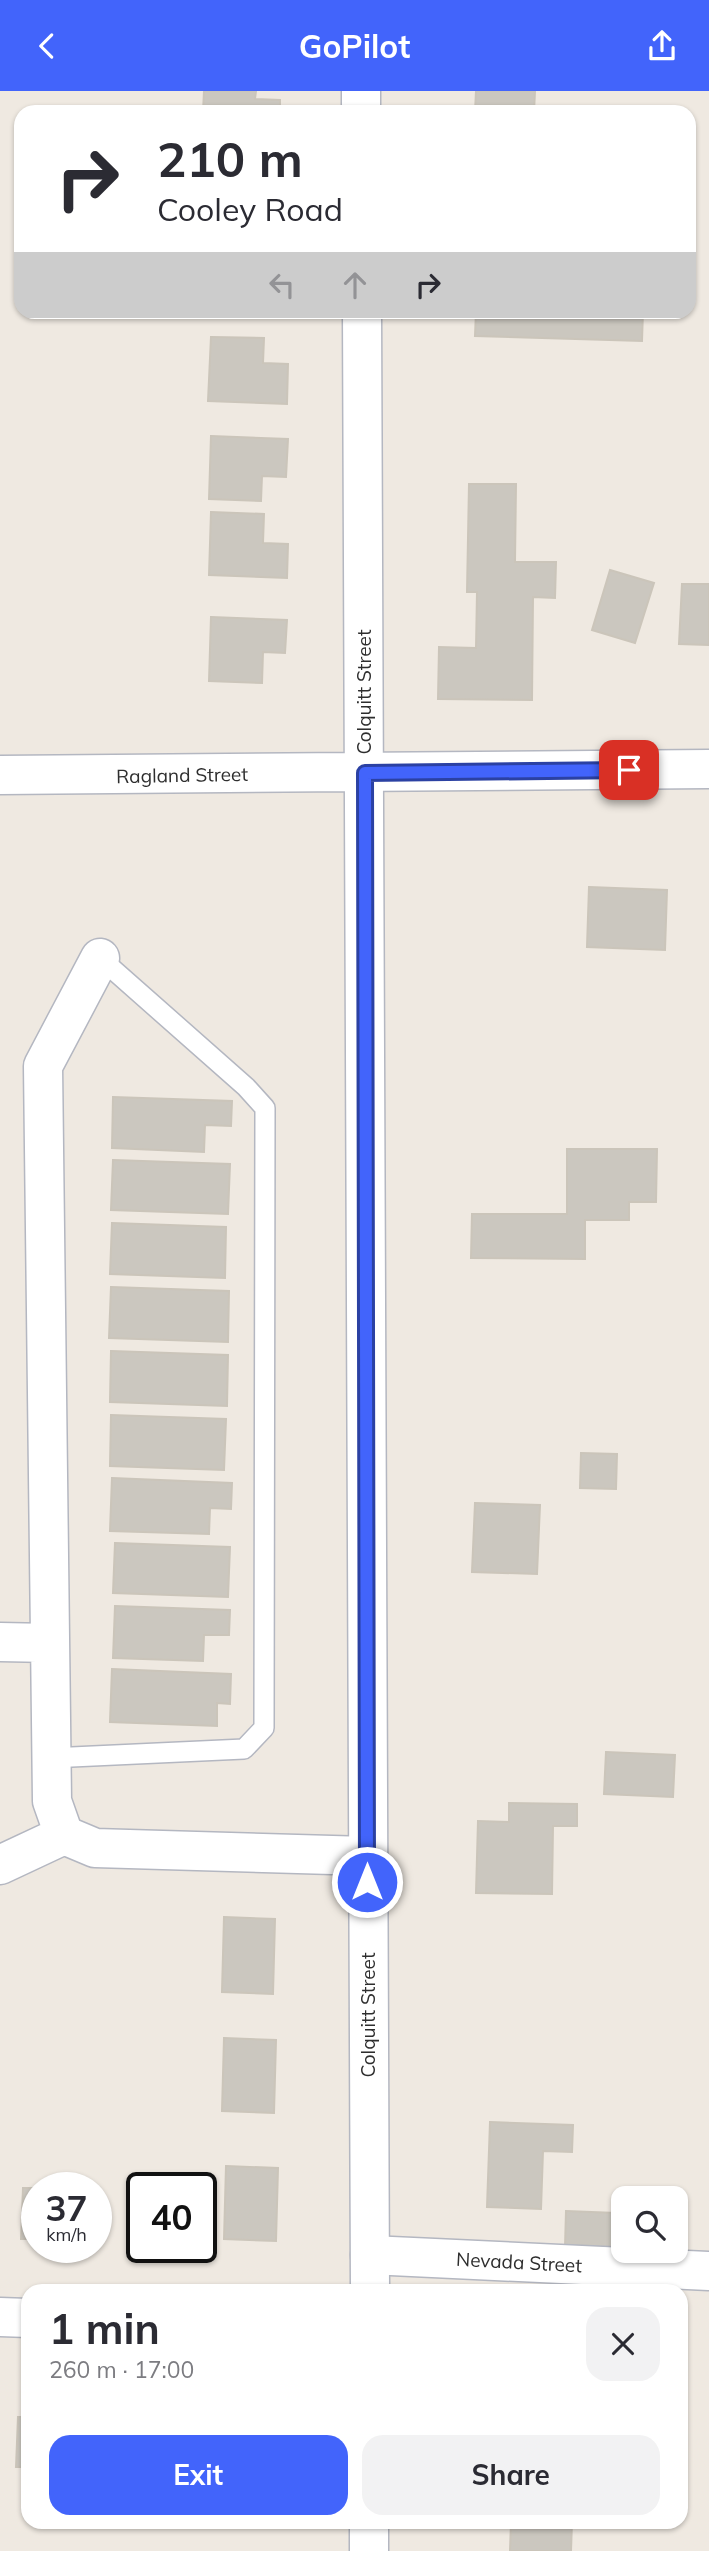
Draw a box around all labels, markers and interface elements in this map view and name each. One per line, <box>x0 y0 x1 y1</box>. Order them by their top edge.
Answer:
text: GoPilot <box>299 26 410 66</box>
icon: back <box>28 27 66 65</box>
icon: share <box>643 27 681 65</box>
text: 210 m <box>157 128 303 189</box>
icon: right <box>42 133 133 224</box>
text: Cooley Road <box>157 189 343 229</box>
icon: left <box>263 266 301 304</box>
icon: ahead <box>336 266 374 304</box>
icon: right <box>409 266 447 304</box>
street label: Colquitt Street <box>352 629 376 755</box>
pin <box>599 740 659 800</box>
icon: arrive <box>610 751 648 789</box>
street label: Ragland Street <box>116 762 249 788</box>
position arrow <box>330 1845 404 1919</box>
street label: Colquitt Street <box>356 1952 380 2078</box>
speed limit sign: 40 <box>126 2172 217 2263</box>
text: 37 <box>45 2186 88 2230</box>
map controls <box>611 2186 688 2263</box>
button: search <box>611 2186 688 2263</box>
text: km/h <box>46 2223 87 2246</box>
street label: Nevada Street <box>455 2247 583 2277</box>
text: 1 min <box>49 2302 160 2355</box>
button: close <box>586 2307 660 2381</box>
text: 260 m · 17:00 <box>49 2355 194 2384</box>
button: Exit <box>49 2435 348 2515</box>
button: Share <box>362 2435 660 2515</box>

